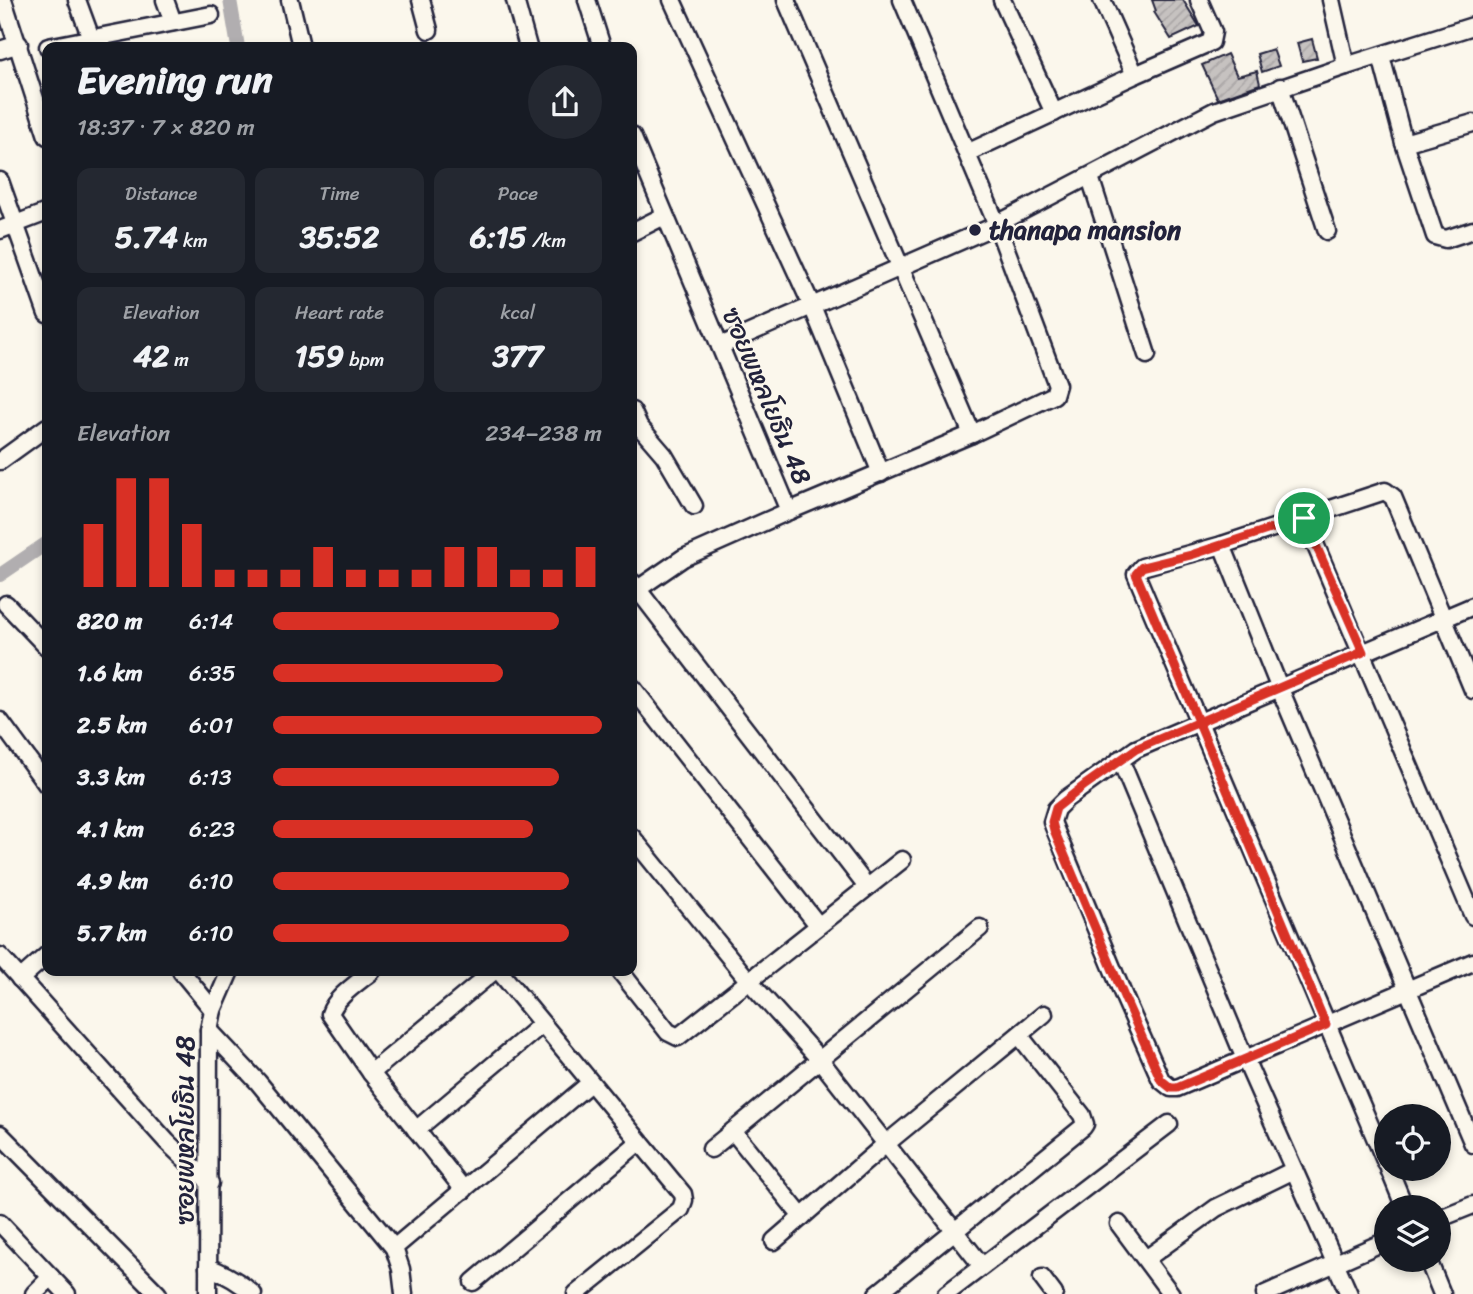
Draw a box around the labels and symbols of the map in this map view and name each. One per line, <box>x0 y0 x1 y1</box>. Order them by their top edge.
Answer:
place label: thanapa mansion <box>989 207 1181 253</box>
marker: thanapa mansion <box>967 222 983 238</box>
street label: ซอยพหลโยธิน 48 <box>709 300 825 492</box>
pin <box>1274 488 1334 548</box>
street label: ซอยพหลโยธิน 48 <box>162 1035 208 1224</box>

